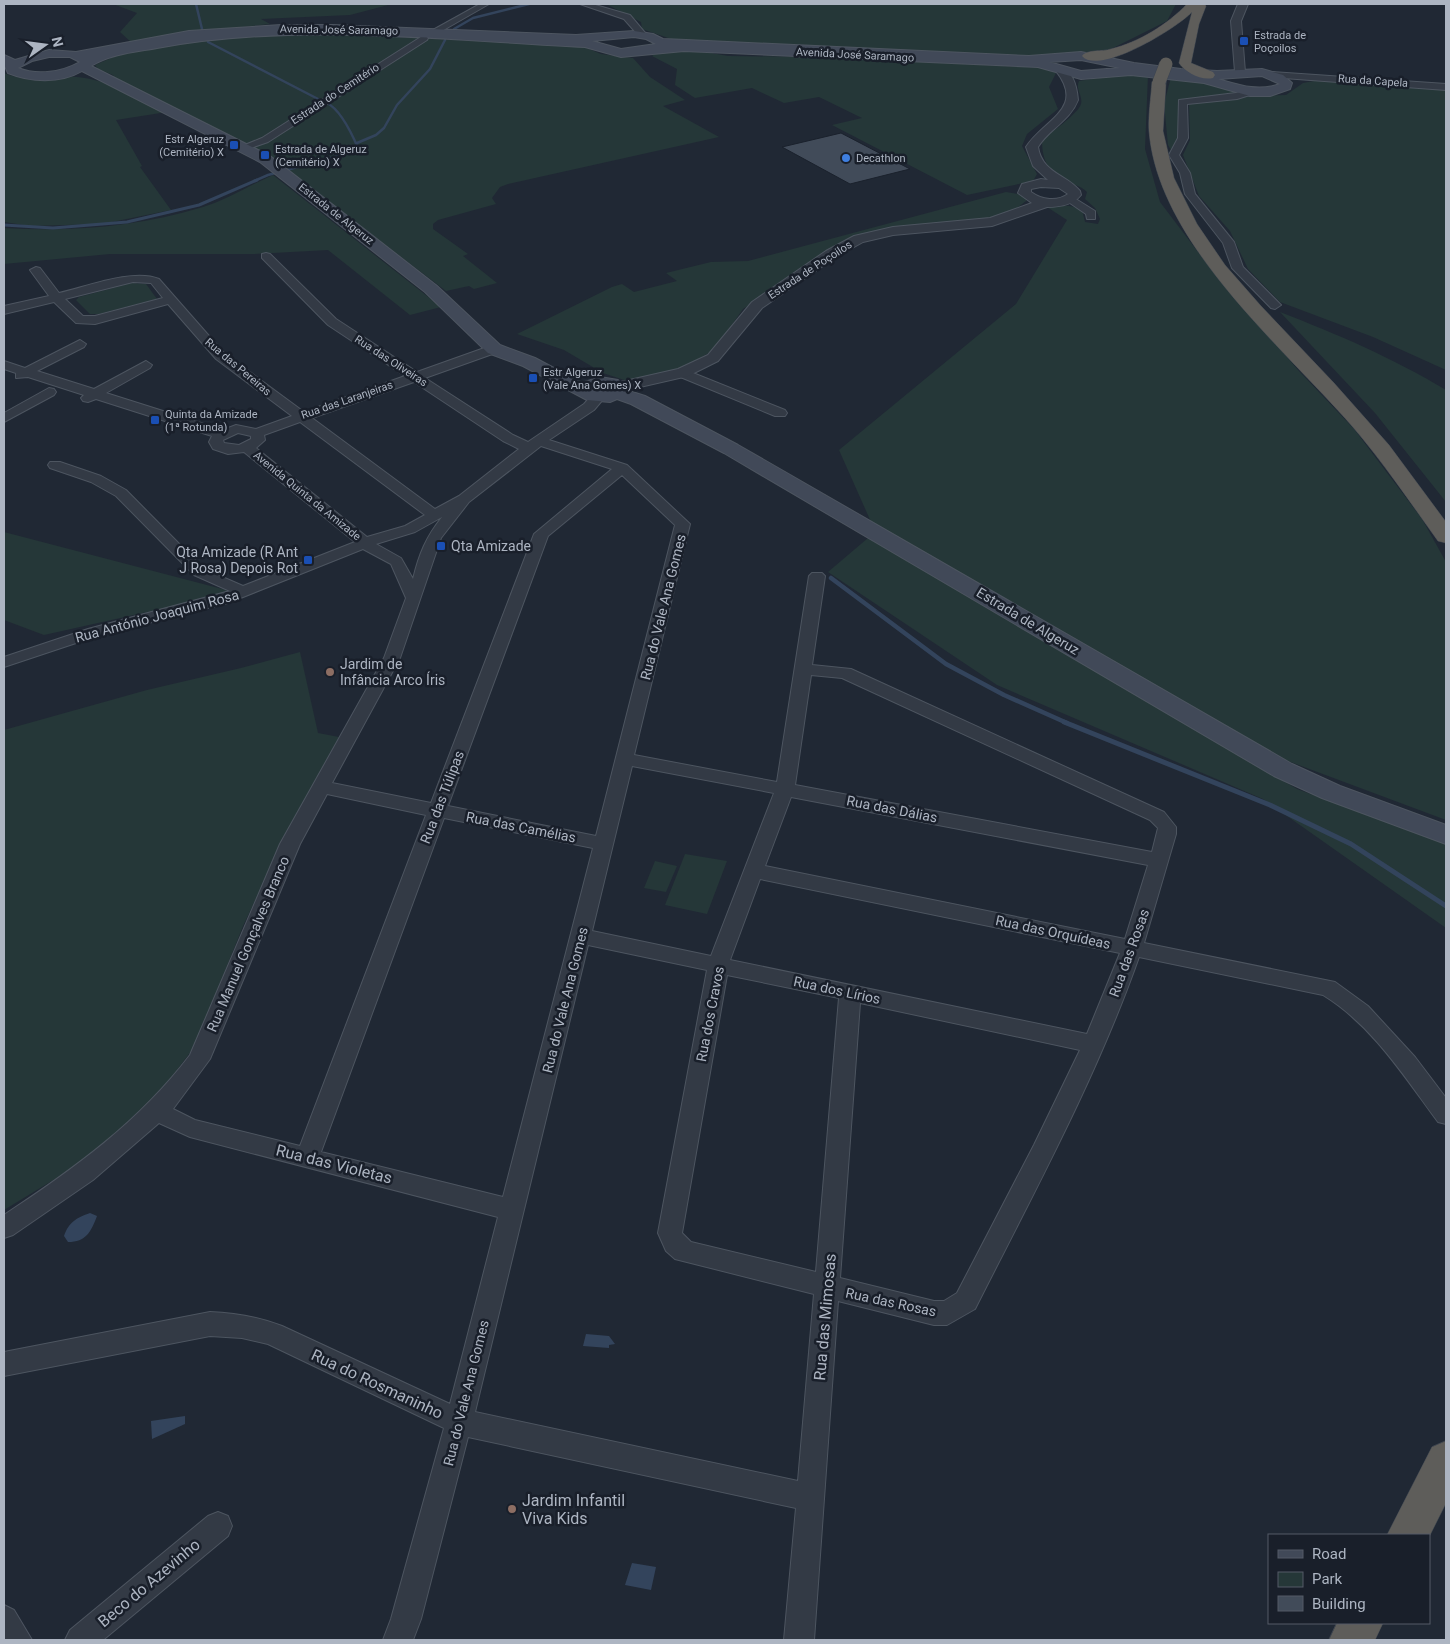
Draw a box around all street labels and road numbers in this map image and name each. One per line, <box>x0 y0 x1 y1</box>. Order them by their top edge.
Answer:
street label: Avenida José Saramago <box>280 22 398 38</box>
street label: Avenida José Saramago <box>796 45 914 65</box>
street label: Estrada do Cemitério <box>288 61 382 127</box>
street label: Rua da Capela <box>1337 72 1409 90</box>
street label: Estrada de Algeruz <box>296 181 377 248</box>
street label: Estrada de Poçoilos <box>766 238 855 302</box>
street label: Rua das Oliveiras <box>352 333 430 389</box>
street label: Rua das Pereiras <box>202 336 274 399</box>
street label: Rua das Laranjeiras <box>300 378 395 422</box>
street label: Avenida Quinta da Amizade <box>251 449 363 543</box>
street label: Rua do Vale Ana Gomes <box>637 532 689 682</box>
street label: Estrada de Algeruz <box>974 584 1082 658</box>
street label: Rua António Joaquim Rosa <box>73 586 241 646</box>
street label: Rua das Túlipas <box>417 748 467 846</box>
street label: Rua das Dálias <box>845 792 939 826</box>
street label: Rua das Camélias <box>465 808 577 846</box>
street label: Rua Manuel Gonçalves Branco <box>204 854 292 1034</box>
street label: Rua das Rosas <box>1106 907 1152 999</box>
street label: Rua das Orquídeas <box>994 912 1112 952</box>
street label: Rua do Vale Ana Gomes <box>539 925 591 1075</box>
street label: Rua dos Cravos <box>693 965 727 1063</box>
street label: Rua dos Lírios <box>792 973 882 1007</box>
street label: Rua das Violetas <box>274 1140 394 1188</box>
street label: Rua das Mimosas <box>810 1253 840 1381</box>
street label: Rua das Rosas <box>844 1285 938 1319</box>
street label: Rua do Vale Ana Gomes <box>440 1318 492 1468</box>
street label: Rua do Rosmaninho <box>308 1345 446 1423</box>
street label: Beco do Azevinho <box>94 1535 204 1631</box>

